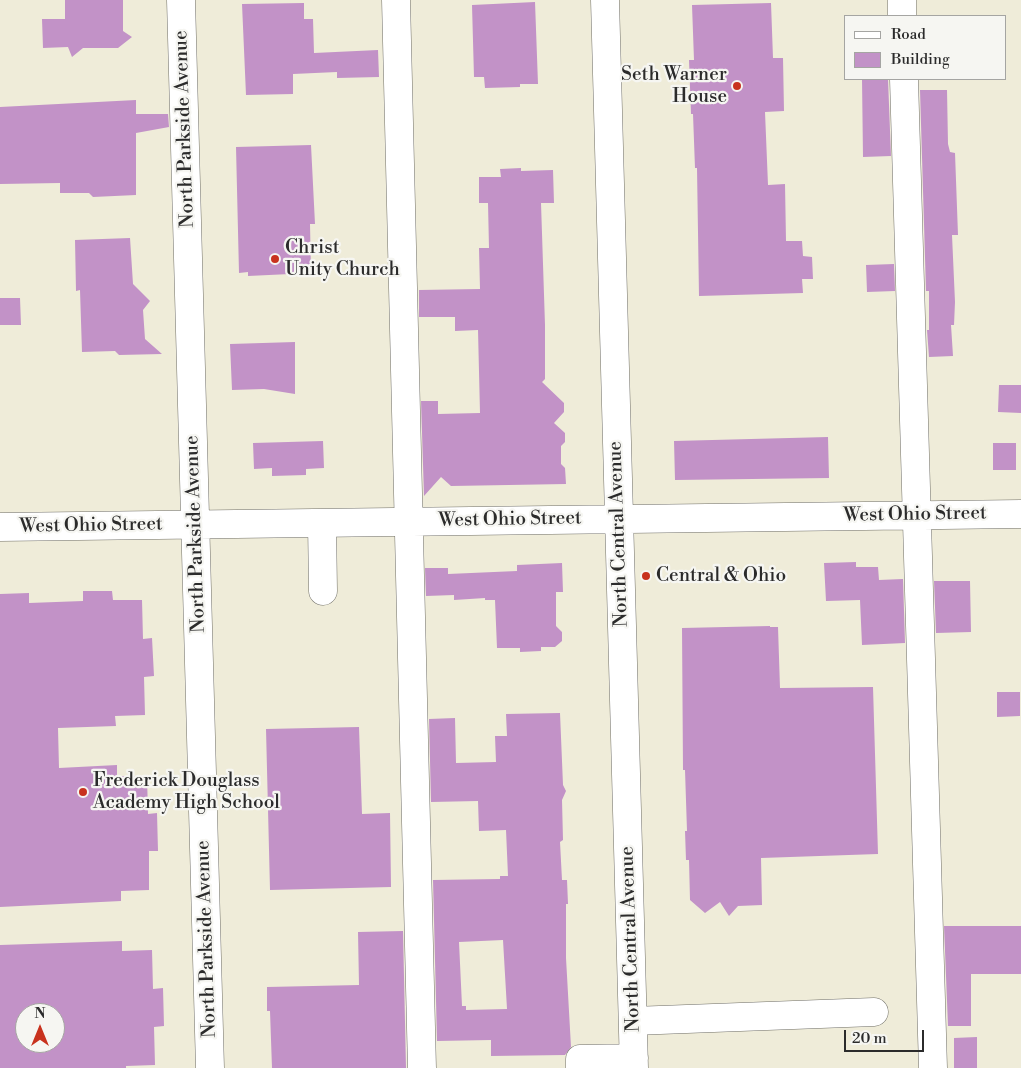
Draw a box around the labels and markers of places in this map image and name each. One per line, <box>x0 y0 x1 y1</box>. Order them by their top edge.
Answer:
place label: Seth Warner House <box>621 64 727 108</box>
marker: Seth Warner House <box>731 80 743 92</box>
place label: Christ Unity Church <box>285 237 400 281</box>
marker: Christ Unity Church <box>269 253 281 265</box>
place label: Central & Ohio <box>656 565 786 587</box>
marker: Central & Ohio <box>640 570 652 582</box>
place label: Frederick Douglass Academy High School <box>93 770 280 814</box>
marker: Frederick Douglass Academy High School <box>77 786 89 798</box>

